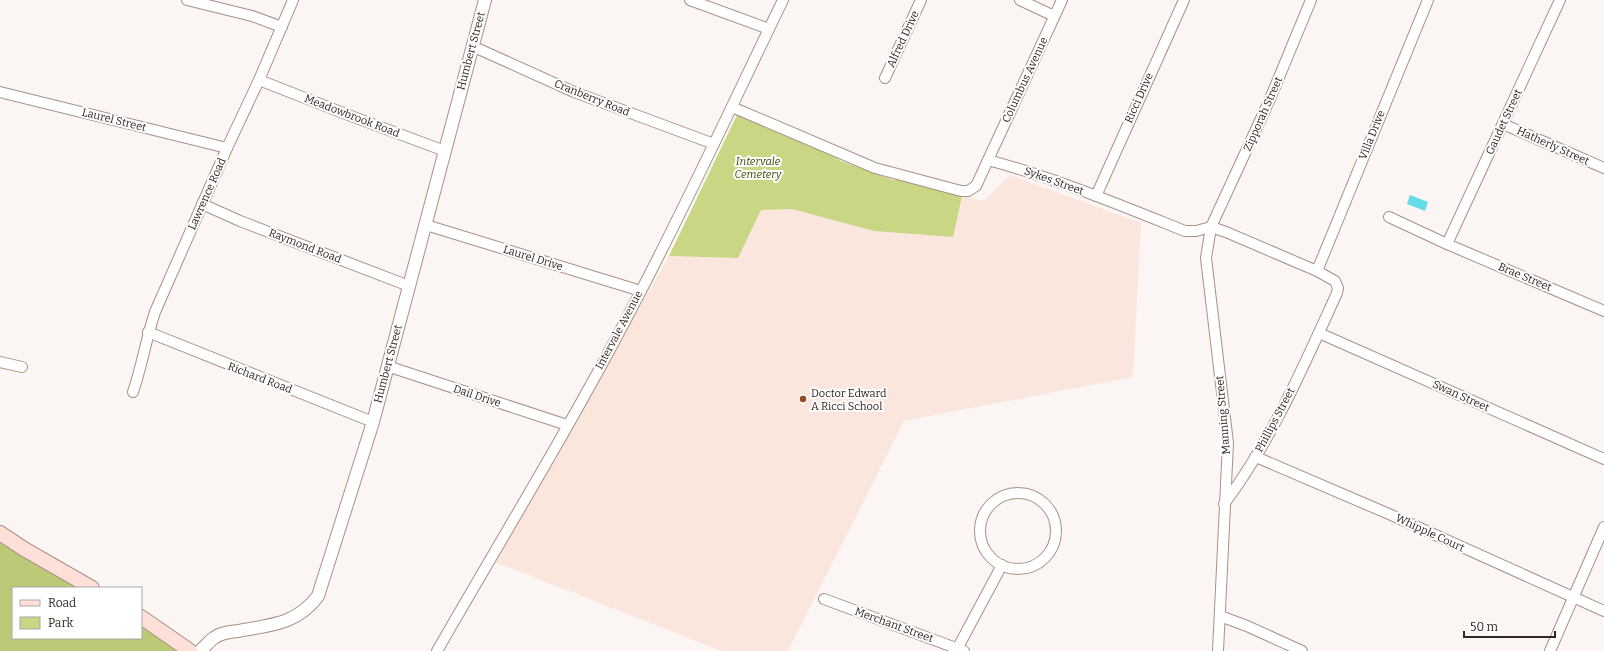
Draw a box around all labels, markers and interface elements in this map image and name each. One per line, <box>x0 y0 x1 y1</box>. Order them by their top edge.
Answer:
street label: Alfred Drive <box>884 8 922 70</box>
street label: Humbert Street <box>454 10 488 92</box>
street label: Columbus Avenue <box>999 35 1051 125</box>
street label: Ricci Drive <box>1122 71 1156 125</box>
street label: Zipporah Street <box>1241 75 1285 153</box>
street label: Cranberry Road <box>552 77 632 119</box>
street label: Gaudet Street <box>1483 87 1525 157</box>
street label: Meadowbrook Road <box>303 92 402 140</box>
street label: Laurel Street <box>80 106 148 134</box>
street label: Villa Drive <box>1356 108 1388 162</box>
street label: Hatherly Street <box>1515 124 1591 168</box>
park label: Intervale Cemetery <box>735 155 783 181</box>
street label: Lawrence Road <box>185 156 229 232</box>
street label: Sykes Street <box>1022 164 1086 198</box>
street label: Raymond Road <box>267 226 344 266</box>
street label: Laurel Drive <box>502 243 564 273</box>
street label: Brae Street <box>1496 260 1554 294</box>
street label: Intervale Avenue <box>593 288 645 372</box>
street label: Humbert Street <box>371 323 405 405</box>
street label: Richard Road <box>226 360 294 396</box>
street label: Manning Street <box>1213 375 1233 455</box>
street label: Swan Street <box>1430 378 1492 414</box>
street label: Dail Drive <box>451 382 503 410</box>
street label: Phillips Street <box>1253 385 1297 454</box>
place label: Doctor Edward A Ricci School <box>811 387 887 413</box>
marker: Doctor Edward A Ricci School <box>798 394 808 404</box>
street label: Whipple Court <box>1393 511 1467 555</box>
legend <box>12 587 142 639</box>
text: Road <box>48 596 76 610</box>
street label: Merchant Street <box>853 605 935 645</box>
scale bar <box>1464 613 1555 639</box>
text: Park <box>48 616 74 630</box>
text: 50 m <box>1470 620 1499 634</box>

